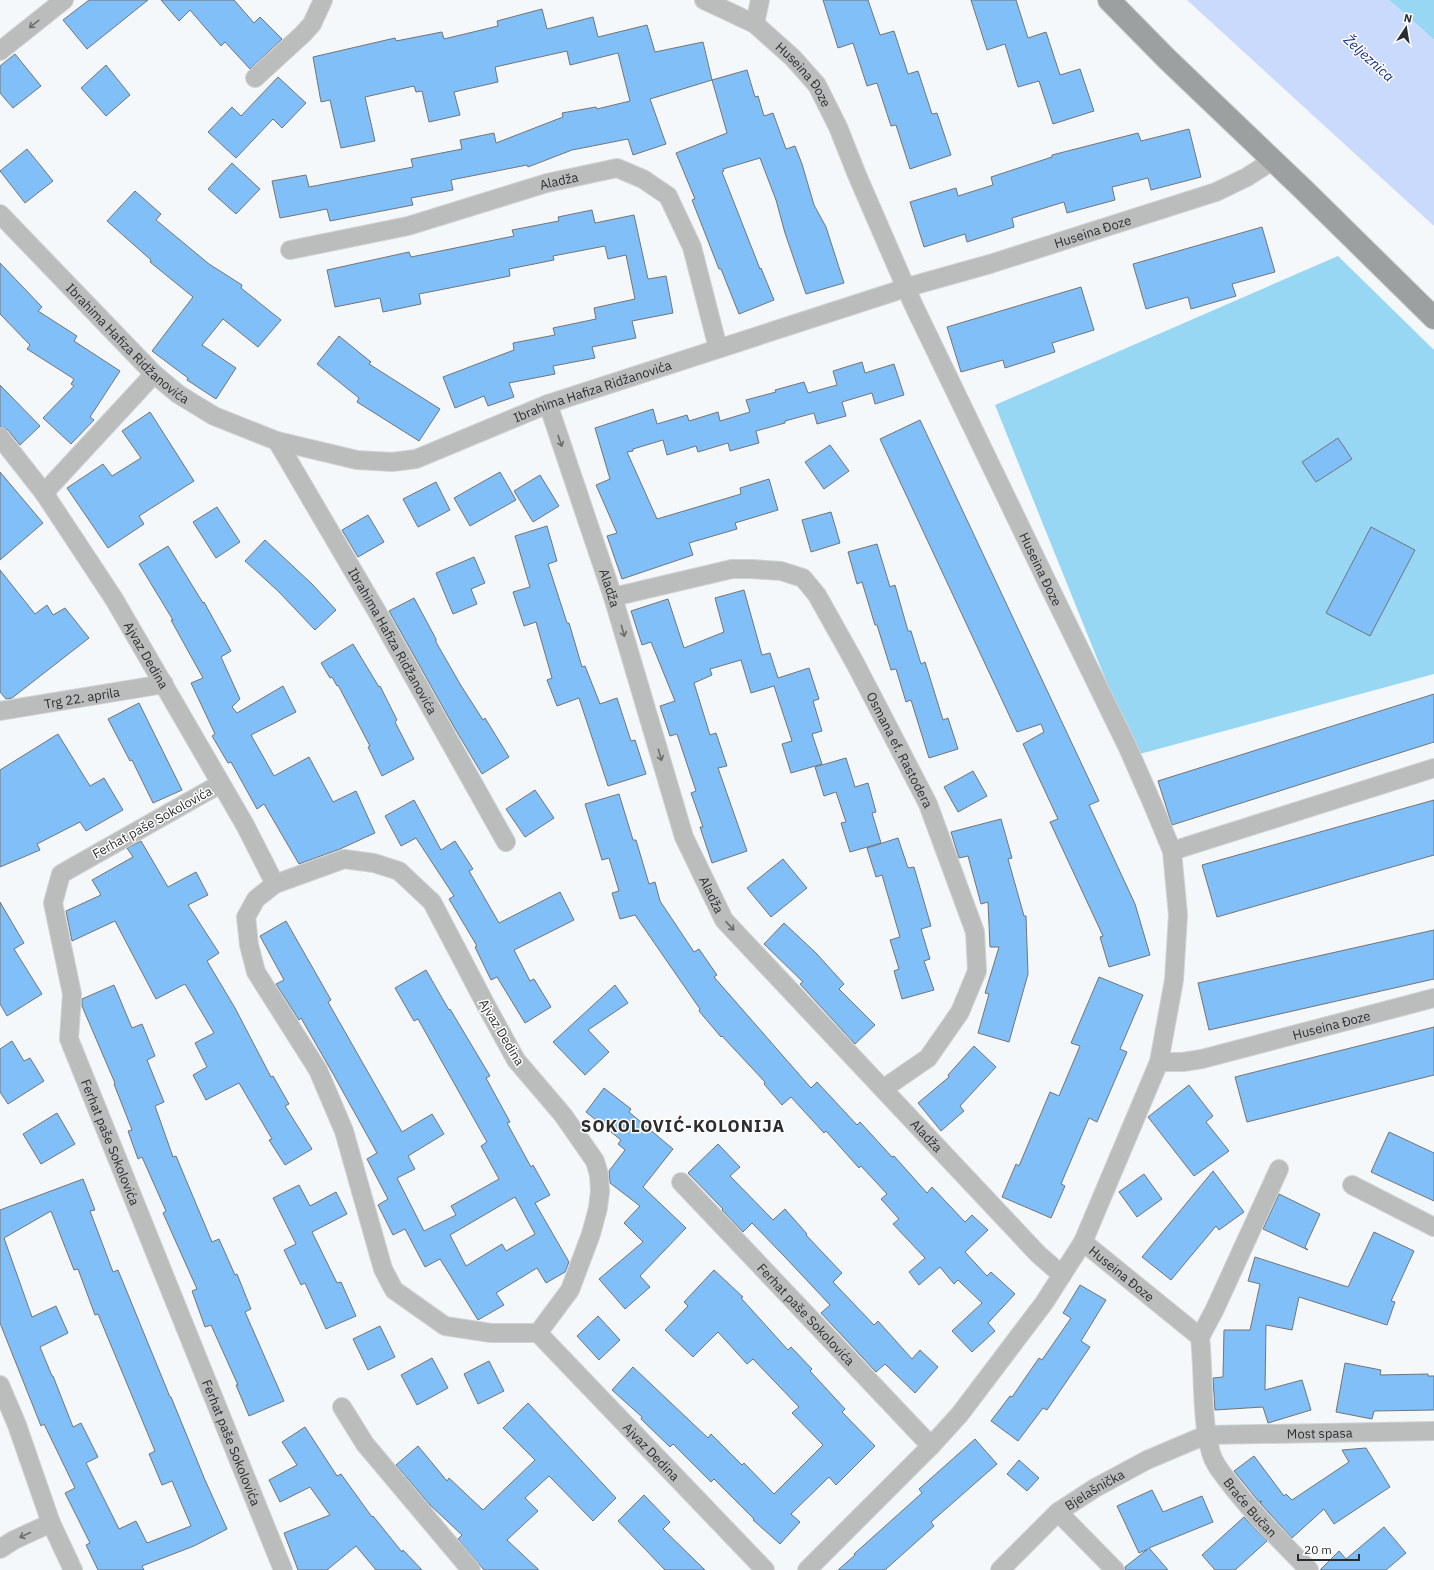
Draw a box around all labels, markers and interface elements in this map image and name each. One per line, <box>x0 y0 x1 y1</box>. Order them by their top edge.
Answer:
north arrow <box>1386 8 1426 48</box>
text: N <box>1403 11 1413 26</box>
one-way arrow <box>28 20 39 28</box>
water label: Željeznica <box>1339 29 1399 85</box>
street label: Huseina Đoze <box>772 39 835 110</box>
street label: Aladža <box>537 169 580 194</box>
street label: Huseina Đoze <box>1052 212 1133 252</box>
street label: Ibrahima Hafiza Ridžanovića <box>62 280 192 408</box>
street label: Ibrahima Hafiza Ridžanovića <box>511 357 674 426</box>
one-way arrow <box>557 434 565 446</box>
street label: Huseina Đoze <box>1015 530 1065 609</box>
street label: Ibrahima Hafiza Ridžanovića <box>344 565 441 717</box>
street label: Aladža <box>595 567 624 609</box>
street label: Ajvaz Dedina <box>120 619 172 692</box>
one-way arrow <box>620 624 627 637</box>
street label: Trg 22. aprila <box>43 683 121 713</box>
street label: Osmana ef. Rastodera <box>862 689 937 811</box>
one-way arrow <box>657 749 664 762</box>
street label: Ferhat paše Sokolovića <box>89 782 215 862</box>
street label: Aladža <box>695 873 728 916</box>
one-way arrow <box>725 921 734 932</box>
street label: Ajvaz Dedina <box>475 996 528 1069</box>
street label: Huseina Đoze <box>1291 1007 1372 1044</box>
street label: Ferhat paše Sokolovića <box>77 1077 143 1208</box>
district label: SOKOLOVIĆ-KOLONIJA <box>581 1115 785 1137</box>
street label: Aladža <box>907 1116 946 1156</box>
street label: Huseina Đoze <box>1085 1242 1158 1306</box>
street label: Ferhat paše Sokolovića <box>753 1260 858 1369</box>
street label: Ferhat paše Sokolovića <box>198 1377 264 1508</box>
street label: Ajvaz Dedina <box>619 1419 683 1485</box>
street label: Most spasa <box>1287 1424 1353 1443</box>
street label: Bjelašnička <box>1062 1466 1128 1514</box>
street label: Braće Bučan <box>1219 1474 1281 1541</box>
one-way arrow <box>19 1532 31 1539</box>
scale bar <box>1298 1536 1359 1562</box>
text: 20 m <box>1304 1542 1332 1557</box>

